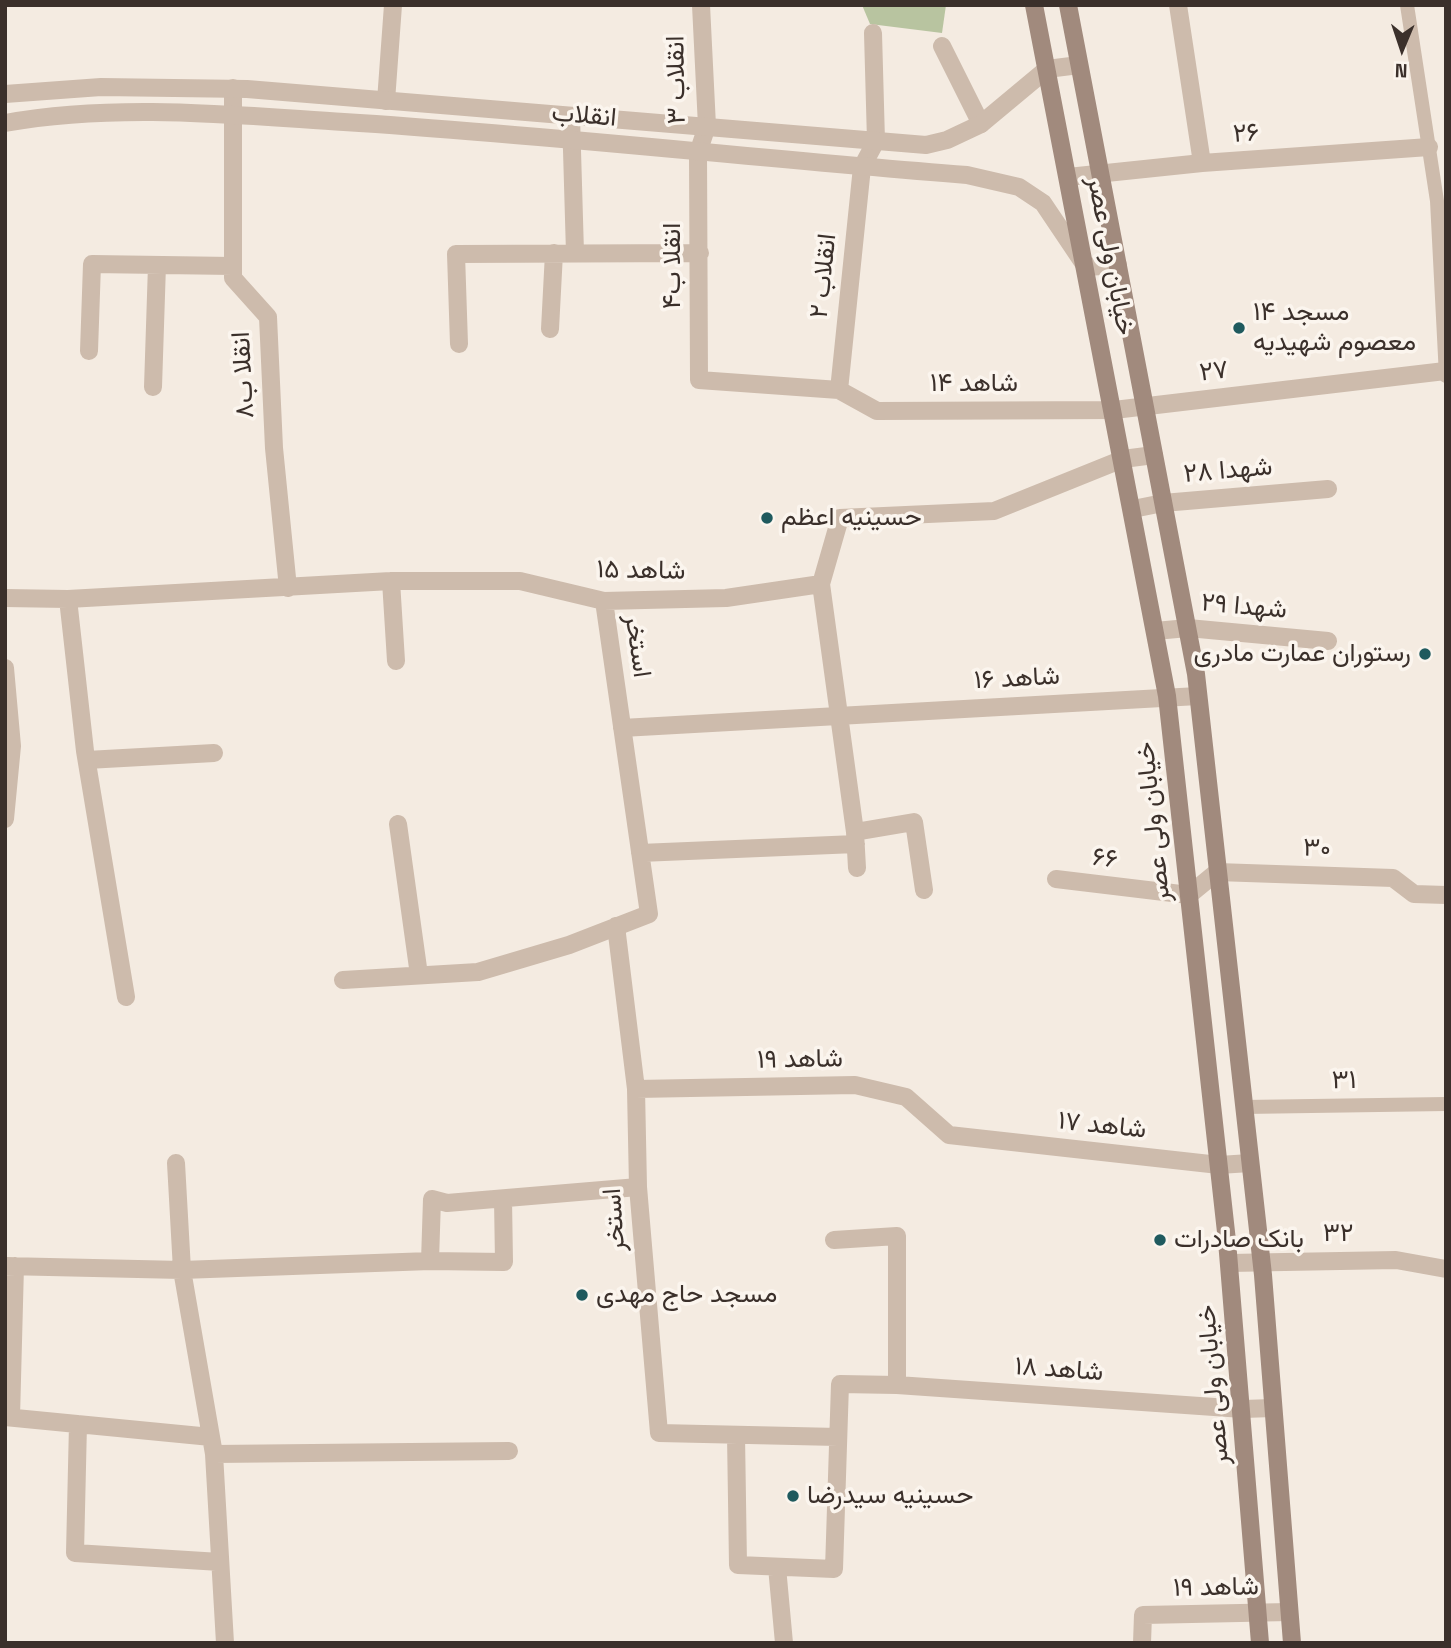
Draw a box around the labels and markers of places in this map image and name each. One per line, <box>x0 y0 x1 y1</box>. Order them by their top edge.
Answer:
place label: مسجد ۱۴ معصوم شهیدیه <box>1253 297 1416 358</box>
marker: مسجد ۱۴ معصوم شهیدیه <box>1231 320 1247 336</box>
place label: حسینیه اعظم <box>781 502 922 534</box>
marker: حسینیه اعظم <box>759 510 775 526</box>
place label: رستوران عمارت مادری <box>1193 638 1411 670</box>
marker: رستوران عمارت مادری <box>1417 646 1433 662</box>
place label: بانک صادرات <box>1174 1224 1304 1256</box>
marker: بانک صادرات <box>1152 1232 1168 1248</box>
place label: مسجد حاج مهدی <box>596 1279 777 1311</box>
marker: مسجد حاج مهدی <box>574 1287 590 1303</box>
place label: حسینیه سیدرضا <box>807 1480 973 1512</box>
marker: حسینیه سیدرضا <box>785 1488 801 1504</box>

